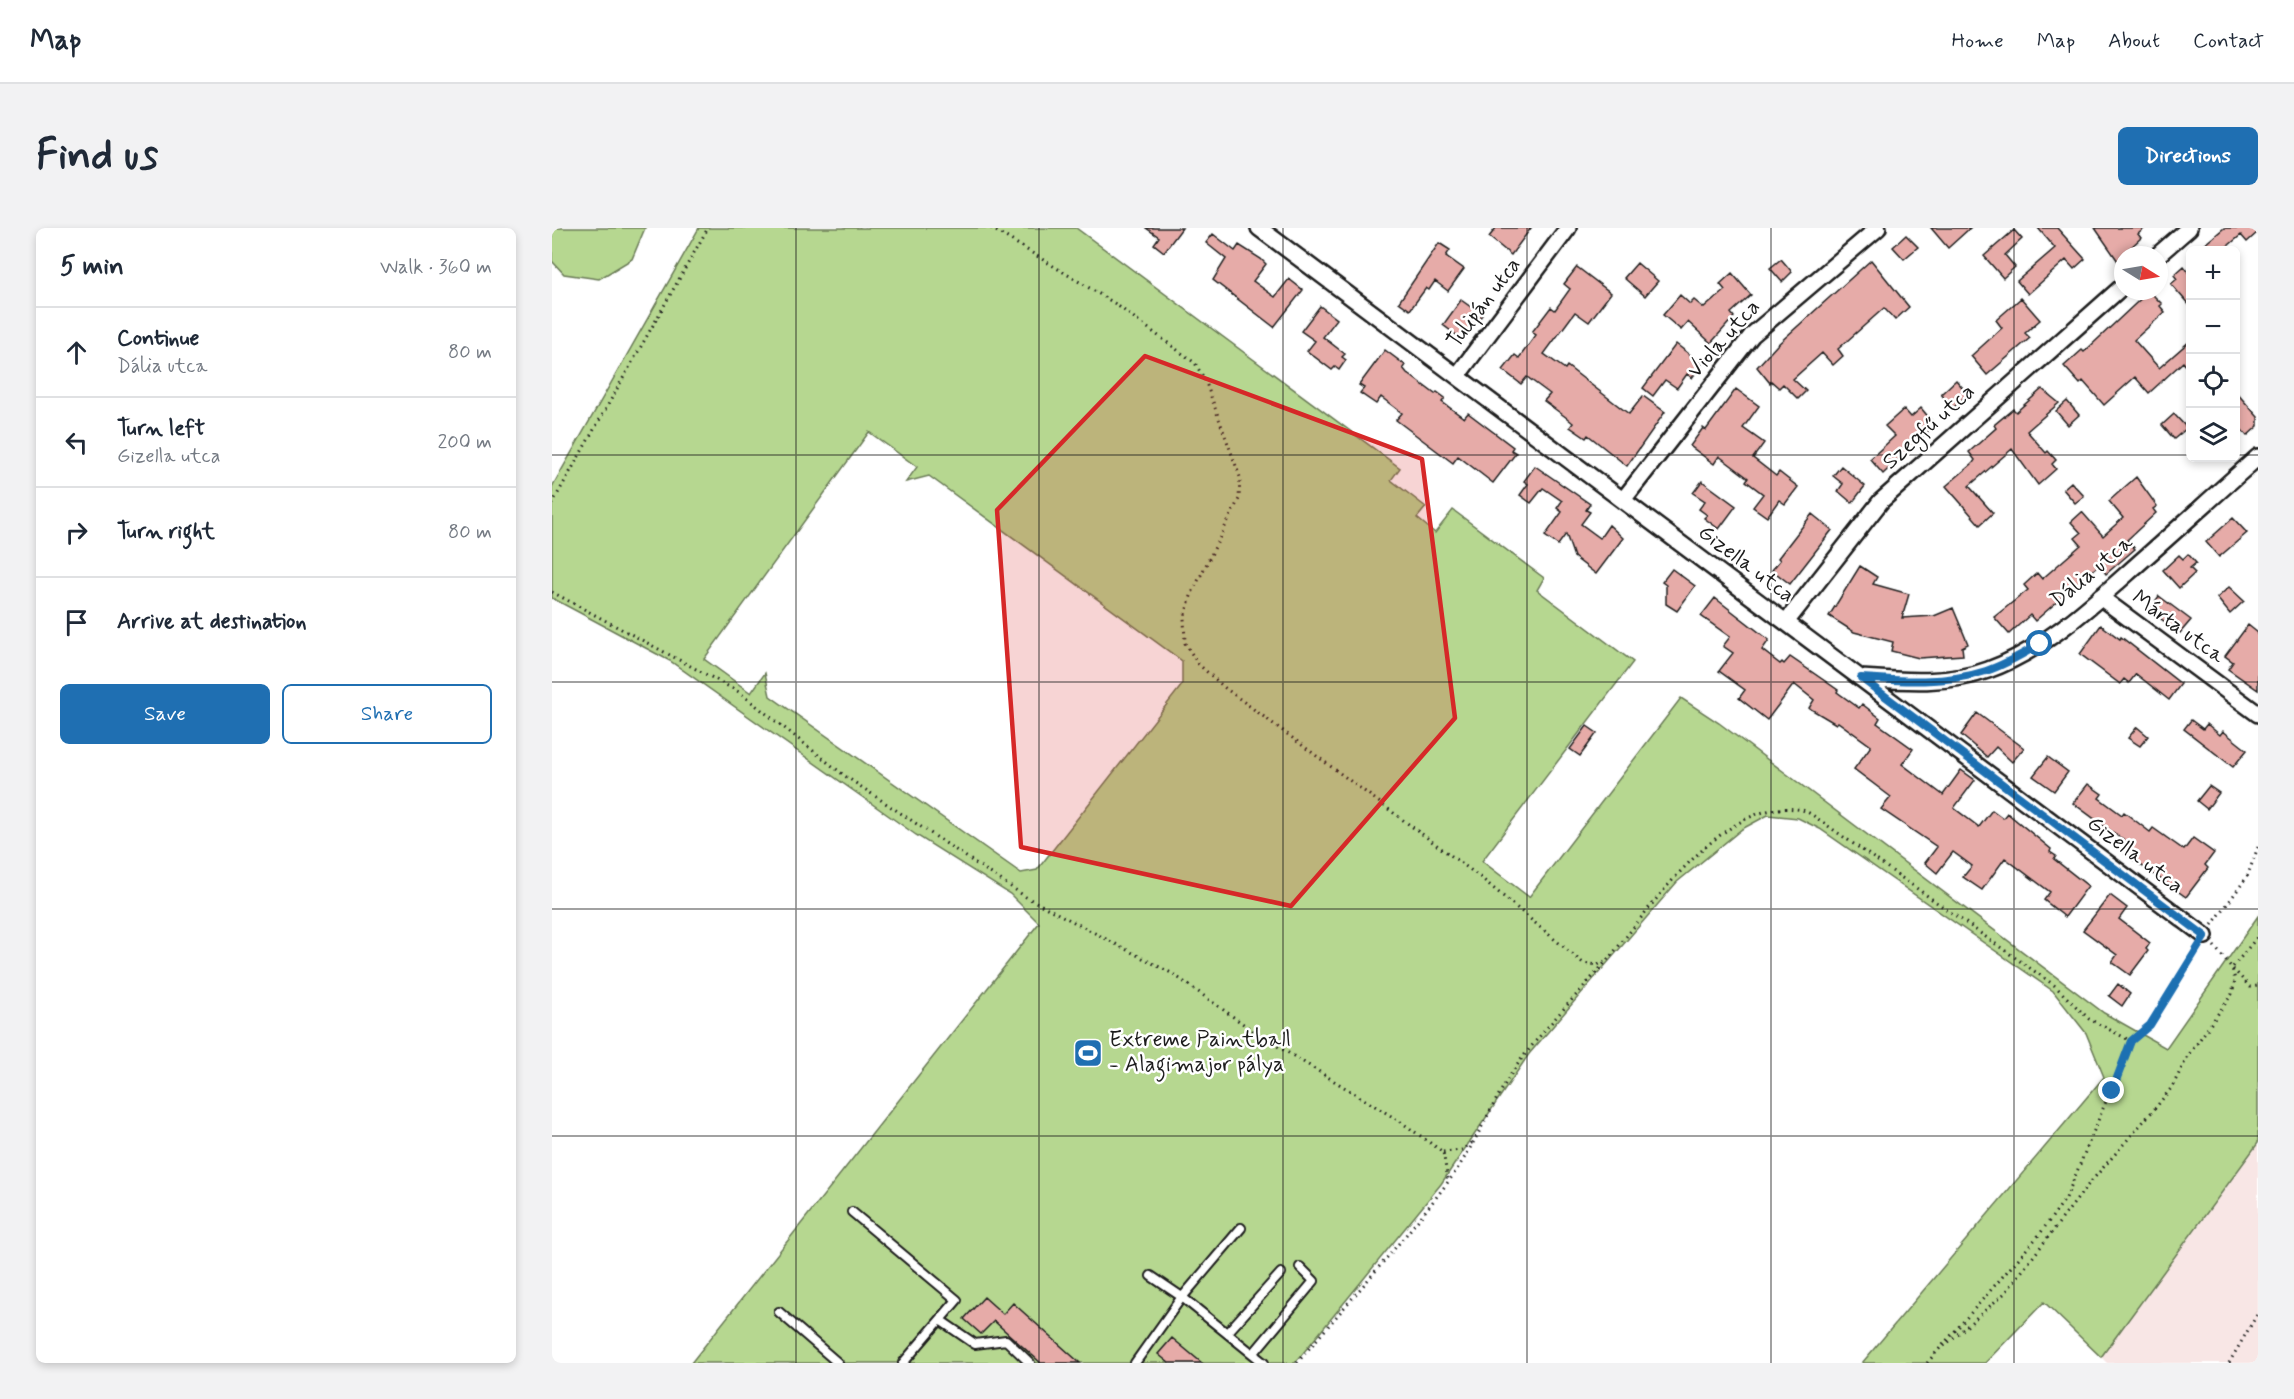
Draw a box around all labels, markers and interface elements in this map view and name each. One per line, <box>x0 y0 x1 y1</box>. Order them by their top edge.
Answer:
text: Map <box>30 23 81 60</box>
text: Home <box>1952 27 2004 55</box>
text: Map <box>2037 27 2075 55</box>
text: About <box>2108 27 2160 55</box>
text: Contact <box>2193 27 2264 55</box>
button: Directions <box>2118 127 2258 185</box>
text: Find us <box>36 129 158 184</box>
north arrow <box>2114 246 2168 300</box>
map controls <box>2186 246 2240 462</box>
button: + <box>2186 246 2240 300</box>
text: 5 min <box>60 250 124 284</box>
street label: Tulipán utca <box>1441 252 1527 354</box>
text: Walk · 360 m <box>380 254 492 281</box>
street label: Viola utca <box>1681 294 1767 384</box>
button: − <box>2186 300 2240 354</box>
text: Continue <box>117 325 199 353</box>
icon: ahead <box>60 336 93 369</box>
text: 80 m <box>448 339 492 366</box>
text: Dália utca <box>117 353 207 380</box>
button: locate <box>2186 354 2240 408</box>
street label: Szegfű utca <box>1877 378 1983 478</box>
button: layers <box>2186 408 2240 462</box>
text: Turn left <box>117 415 205 443</box>
icon: left <box>60 426 93 459</box>
text: 200 m <box>437 429 492 456</box>
text: Gizella utca <box>117 443 221 470</box>
icon: right <box>60 516 93 549</box>
text: Turn right <box>117 518 215 546</box>
text: 80 m <box>448 519 492 546</box>
street label: Gizella utca <box>1692 519 1800 609</box>
street label: Dália utca <box>2045 529 2140 615</box>
street label: Márta utca <box>2126 584 2231 671</box>
icon: arrive <box>60 606 93 639</box>
text: Arrive at destination <box>117 608 307 636</box>
route start <box>2026 630 2052 656</box>
button: Save <box>60 684 270 744</box>
button: Share <box>282 684 492 744</box>
street label: Gizella utca <box>2081 810 2189 900</box>
place label: Extreme Paintball - Alagimajor pálya <box>1109 1026 1291 1082</box>
sports icon: Extreme Paintball - Alagimajor pálya <box>1072 1037 1104 1069</box>
route end <box>2098 1077 2124 1103</box>

